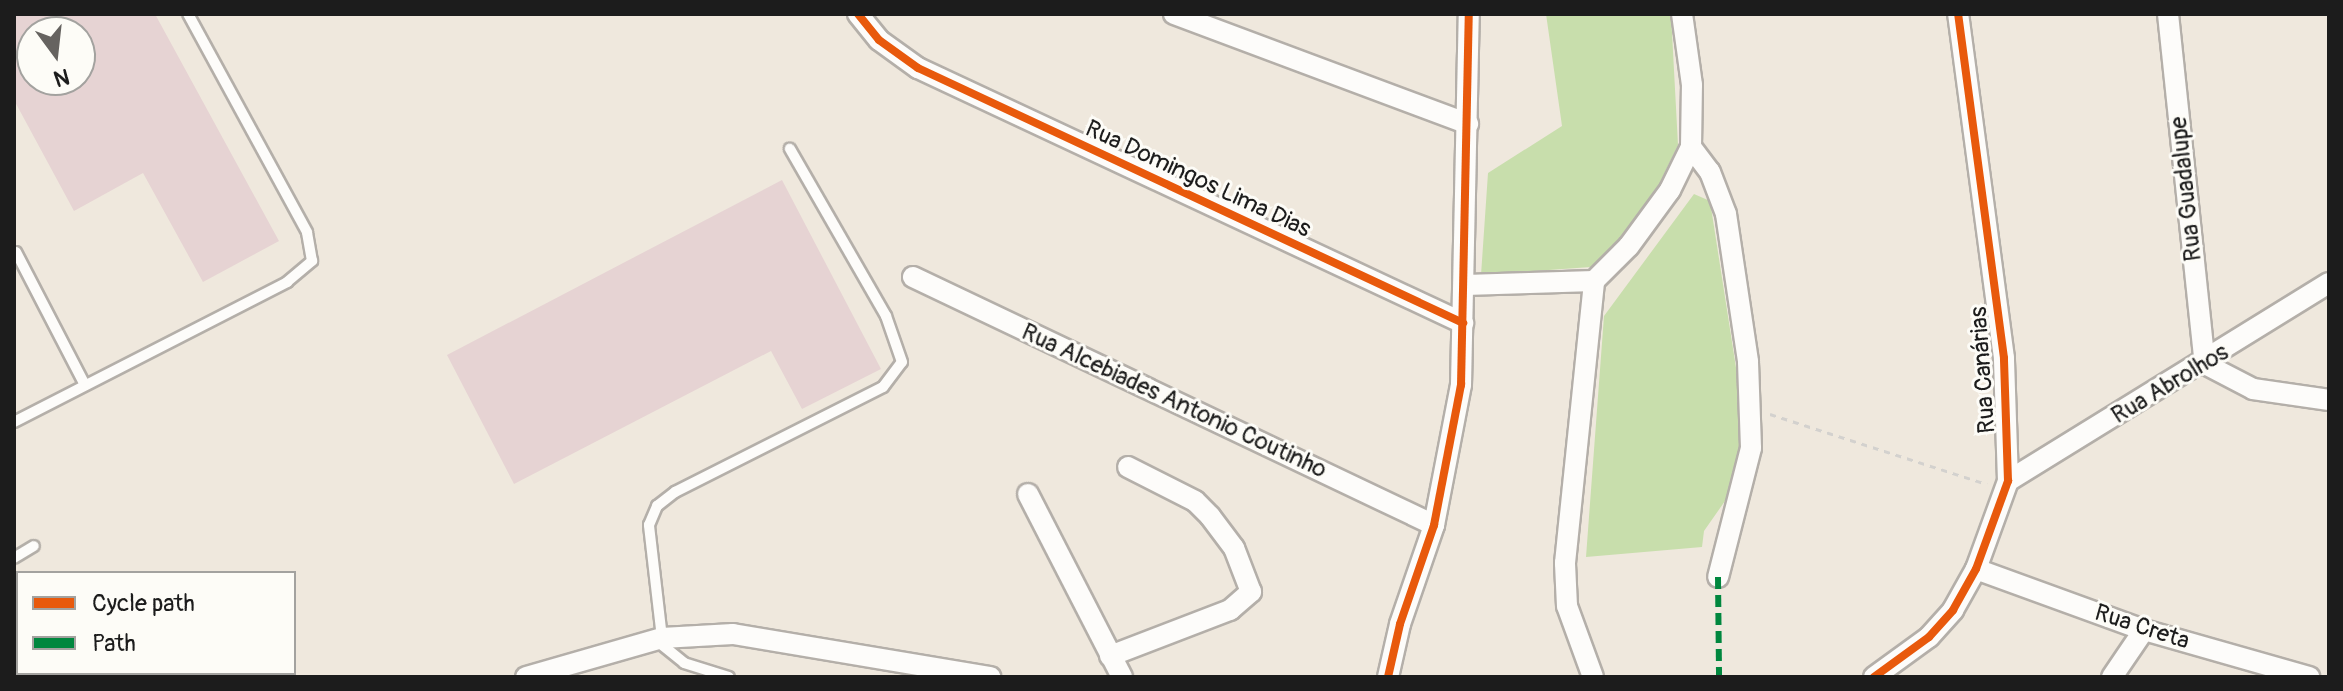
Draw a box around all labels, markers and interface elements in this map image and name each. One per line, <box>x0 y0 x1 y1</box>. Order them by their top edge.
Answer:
north arrow <box>16 16 96 96</box>
text: N <box>51 62 73 93</box>
street label: Rua Domingos Lima Dias <box>1081 114 1315 244</box>
street label: Rua Guadalupe <box>2164 115 2208 263</box>
street label: Rua Canárias <box>1964 306 2002 434</box>
street label: Rua Alcebiades Antonio Coutinho <box>1017 318 1331 484</box>
street label: Rua Abrolhos <box>2106 338 2234 430</box>
legend <box>16 571 296 675</box>
text: Cycle path <box>92 589 195 618</box>
street label: Rua Creta <box>2091 598 2193 656</box>
text: Path <box>92 629 136 658</box>

